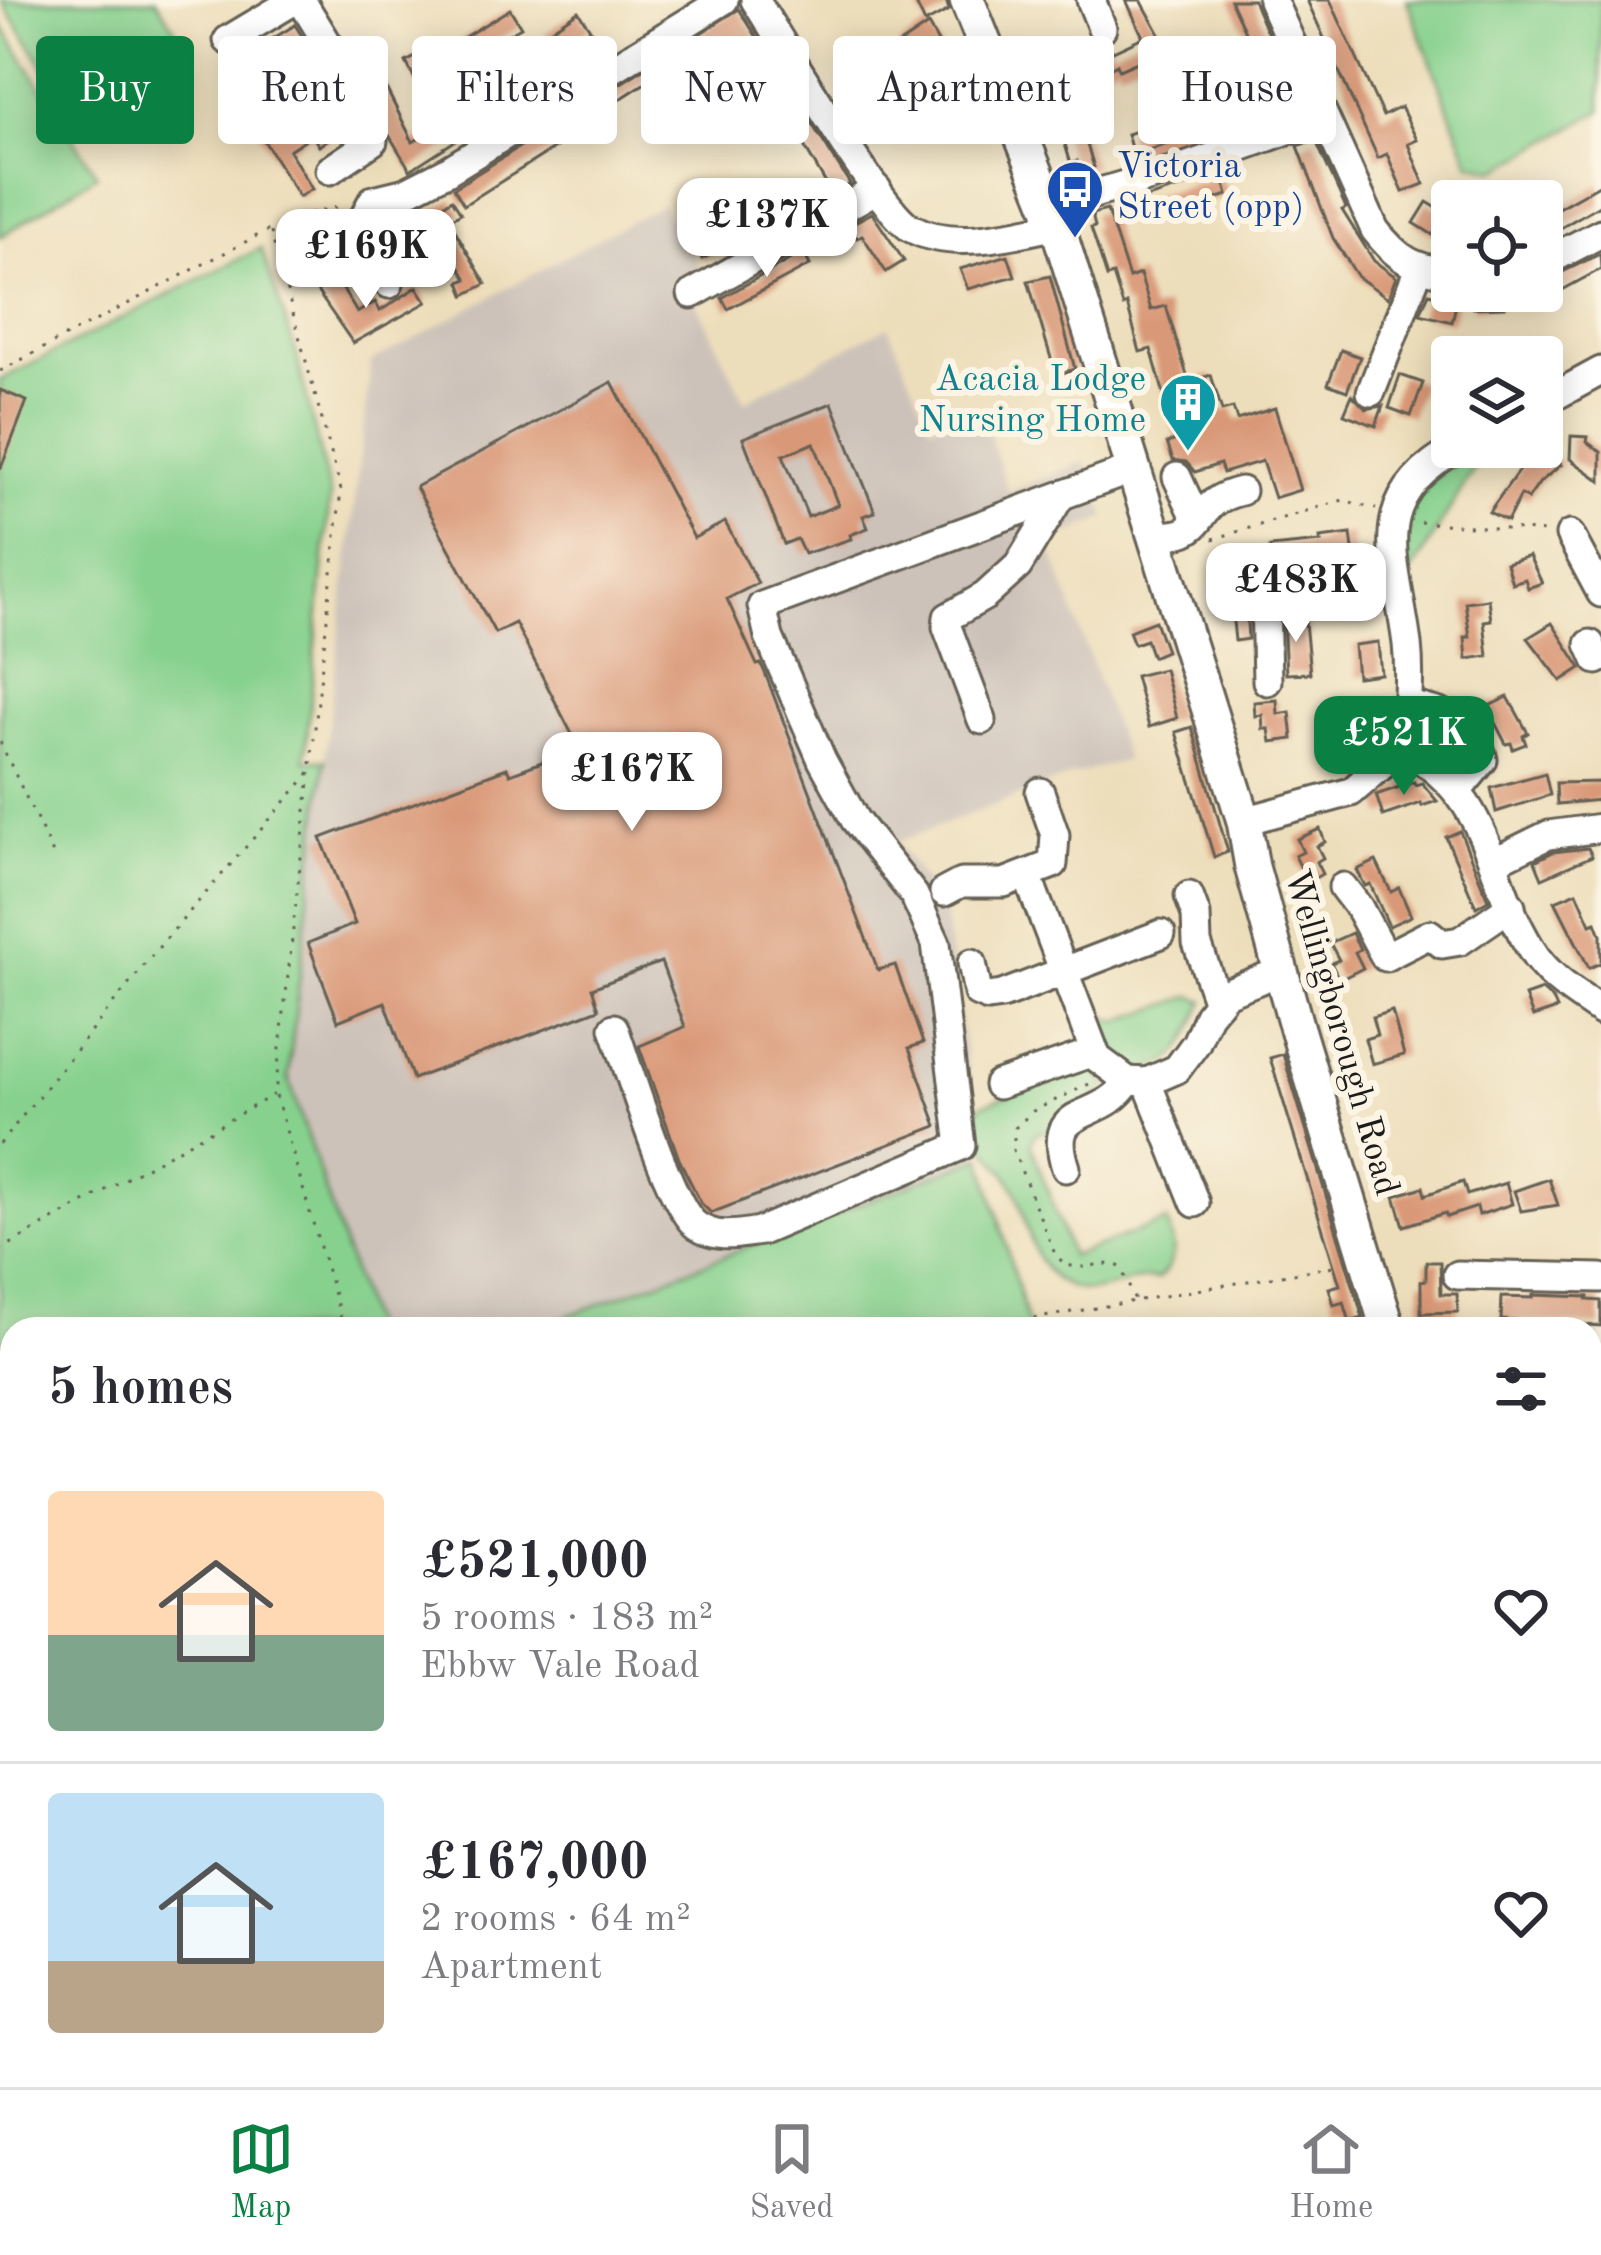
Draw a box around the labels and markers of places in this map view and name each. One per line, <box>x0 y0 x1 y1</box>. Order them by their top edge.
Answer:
place label: Victoria Street (opp) <box>1117 150 1304 227</box>
bus stop icon: Victoria Street (opp) <box>1044 158 1106 240</box>
pin: £137K <box>683 178 851 280</box>
pin: £169K <box>282 209 450 311</box>
place label: Acacia Lodge Nursing Home <box>919 363 1146 440</box>
building icon: Acacia Lodge Nursing Home <box>1157 371 1219 453</box>
pin: £483K <box>1212 543 1380 645</box>
pin: £521K <box>1320 696 1488 798</box>
pin: £167K <box>548 732 716 834</box>

